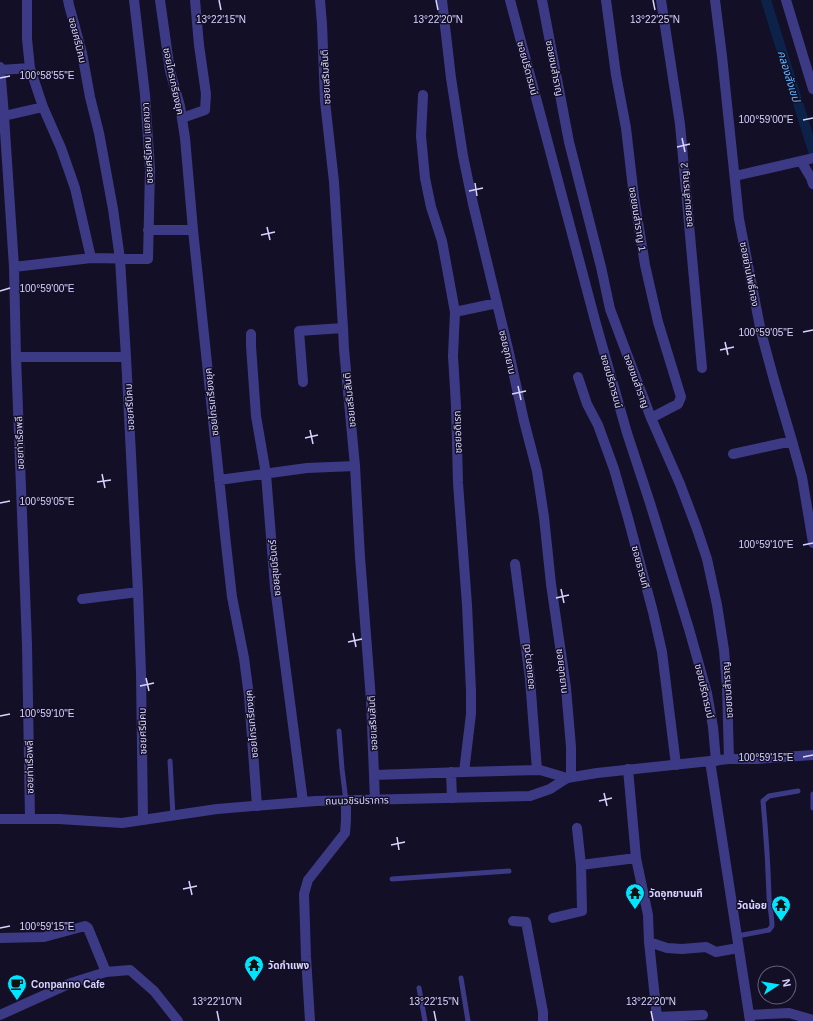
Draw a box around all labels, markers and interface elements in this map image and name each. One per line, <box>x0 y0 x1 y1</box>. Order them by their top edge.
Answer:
text: 13°22'15"N <box>196 14 246 25</box>
text: 13°22'20"N <box>413 14 463 25</box>
text: 13°22'25"N <box>630 14 680 25</box>
street label: ซอยศรีนิคม <box>67 16 89 64</box>
street label: ซอยชมสำราญ <box>544 39 565 97</box>
street label: ซอยปรีดารมน์ <box>515 40 540 96</box>
street label: ซอยไกรเกรียงยุค <box>160 47 186 116</box>
street label: ซอยเสริมสันติ <box>319 49 332 105</box>
water label: คลองสังเขป <box>775 49 803 104</box>
text: 100°58'55"E <box>19 70 75 81</box>
street label: ซอยศรีนิคม แยกขวา <box>140 102 155 184</box>
text: 100°59'00"E <box>738 114 794 125</box>
street label: ซอยชมสำราญ 2 <box>678 162 695 228</box>
street label: ซอยชมสำราญ 1 <box>627 186 648 252</box>
street label: ซอยย่านโพธิ์ทอง <box>738 241 762 307</box>
text: 100°59'00"E <box>19 283 75 294</box>
text: 100°59'05"E <box>738 327 794 338</box>
street label: ซอยอุทยาน <box>496 329 518 376</box>
street label: ซอยปรีดารมน์ <box>599 353 624 409</box>
street label: ซอยชมสำราญ <box>622 353 651 410</box>
street label: ซอยไกรเกรียงยุค <box>202 367 222 437</box>
street label: ซอยเสริมสันติ <box>341 372 358 428</box>
street label: ซอยศรีนิคม <box>123 383 136 431</box>
street label: ซอยอดิเรก <box>451 410 464 454</box>
street label: ซอยท่าเรือพลี <box>12 416 26 470</box>
text: 100°59'05"E <box>19 496 75 507</box>
street label: ซอยสุขนิรันดร์ <box>267 539 283 597</box>
text: 100°59'10"E <box>738 539 794 550</box>
street label: ซอยธารนที <box>630 545 652 590</box>
street label: ซอยเอกวุฒิ <box>521 643 537 690</box>
street label: ซอยอุทยาน <box>553 648 571 694</box>
street label: ซอยชมสำราญ <box>720 661 735 719</box>
street label: ซอยปรีดารมน์ <box>693 663 716 719</box>
street label: ซอยไกรเกรียงยุค <box>243 689 261 759</box>
street label: ซอยเสริมสันติ <box>366 695 379 751</box>
street label: ซอยศรีนิคม <box>137 707 148 754</box>
text: 100°59'10"E <box>19 708 75 719</box>
street label: ซอยท่าเรือพลี <box>23 740 35 794</box>
text: 100°59'15"E <box>738 752 794 763</box>
street label: ถนนวชิรปราการ <box>325 794 389 807</box>
temple icon: วัดอุทยานนที <box>624 882 646 910</box>
place label: วัดอุทยานนที <box>649 888 703 900</box>
temple icon: วัดน้อย <box>770 894 792 922</box>
place label: วัดน้อย <box>737 899 767 911</box>
text: 100°59'15"E <box>19 921 75 932</box>
temple icon: วัดกำแพง <box>243 954 265 982</box>
place label: วัดกำแพง <box>268 960 310 971</box>
north arrow <box>757 965 797 1005</box>
cafe icon: Conpanno Cafe <box>6 973 28 1001</box>
text: N <box>780 978 793 988</box>
place label: Conpanno Cafe <box>31 979 105 990</box>
text: 13°22'10"N <box>192 996 242 1007</box>
text: 13°22'15"N <box>409 996 459 1007</box>
text: 13°22'20"N <box>626 996 676 1007</box>

